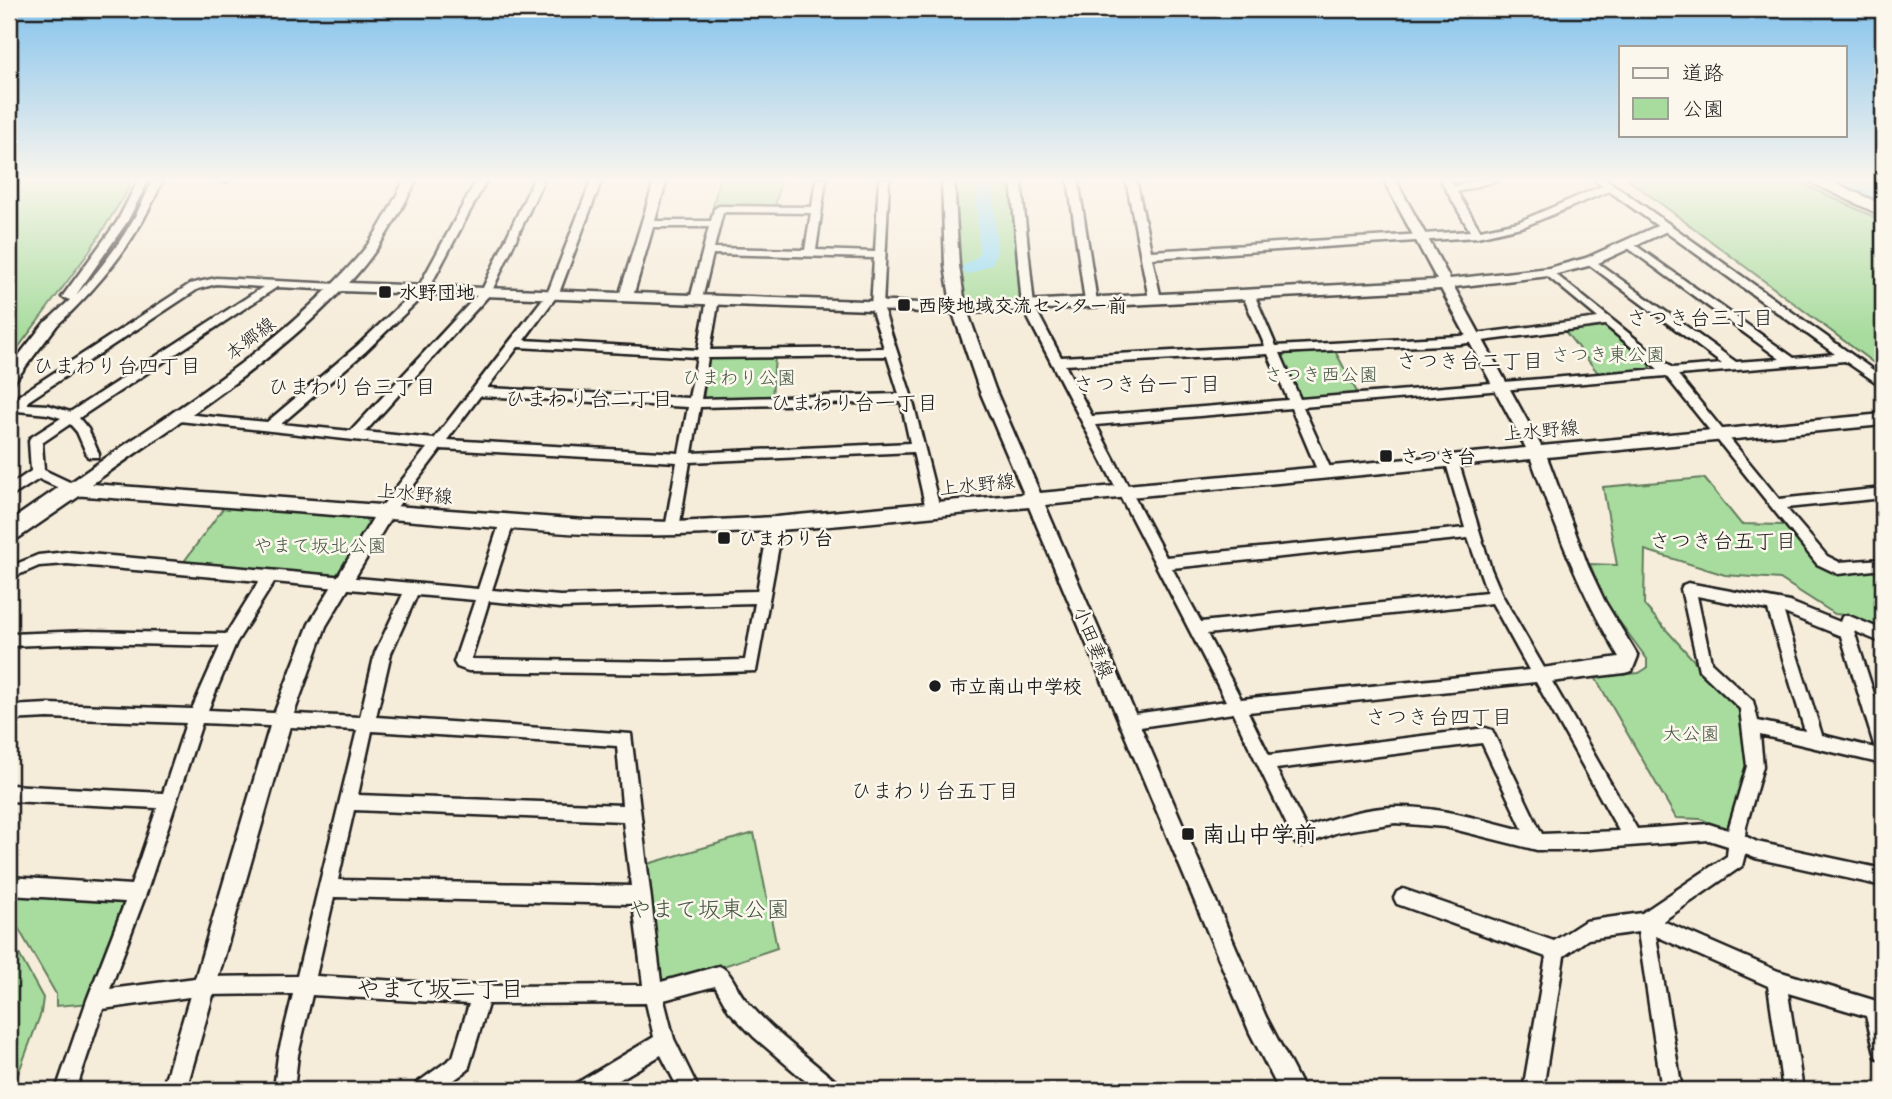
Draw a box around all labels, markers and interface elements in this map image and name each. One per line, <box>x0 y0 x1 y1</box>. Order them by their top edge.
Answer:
legend <box>1619 46 1846 136</box>
text: 道路 <box>1682 55 1724 87</box>
text: 公園 <box>1682 91 1724 123</box>
place label: 水野団地 <box>399 277 475 305</box>
marker: 水野団地 <box>377 284 393 300</box>
place label: 西陵地域交流センター前 <box>918 290 1127 318</box>
marker: 西陵地域交流センター前 <box>896 297 912 313</box>
district label: さつき台三丁目 <box>1627 300 1774 332</box>
street label: 本郷線 <box>218 309 280 366</box>
park label: さつき東公園 <box>1551 339 1665 367</box>
district label: さつき台二丁目 <box>1397 343 1544 375</box>
district label: ひまわり台四丁目 <box>33 348 201 380</box>
park label: さつき西公園 <box>1264 359 1378 387</box>
park label: ひまわり公園 <box>682 362 796 390</box>
district label: さつき台一丁目 <box>1074 366 1221 398</box>
district label: ひまわり台三丁目 <box>268 369 436 401</box>
district label: ひまわり台二丁目 <box>505 381 673 413</box>
district label: ひまわり台一丁目 <box>770 385 938 417</box>
street label: 上水野線 <box>1502 412 1580 446</box>
place label: さつき台 <box>1400 441 1476 469</box>
marker: さつき台 <box>1378 448 1394 464</box>
street label: 上水野線 <box>938 465 1016 501</box>
street label: 上水野線 <box>376 475 454 509</box>
place label: ひまわり台 <box>738 523 833 551</box>
district label: さつき台五丁目 <box>1650 523 1797 555</box>
park label: やまて坂北公園 <box>253 530 387 558</box>
marker: ひまわり台 <box>716 530 732 546</box>
street label: 小田妻線 <box>1068 601 1122 682</box>
place label: 市立南山中学校 <box>949 671 1082 699</box>
marker: 市立南山中学校 <box>927 678 943 694</box>
district label: さつき台四丁目 <box>1366 699 1513 731</box>
park label: 大公園 <box>1662 718 1720 746</box>
district label: ひまわり台五丁目 <box>851 773 1019 805</box>
place label: 南山中学前 <box>1202 815 1317 850</box>
marker: 南山中学前 <box>1180 826 1196 842</box>
park label: やまて坂東公園 <box>629 890 790 925</box>
district label: やまて坂二丁目 <box>356 969 524 1005</box>

